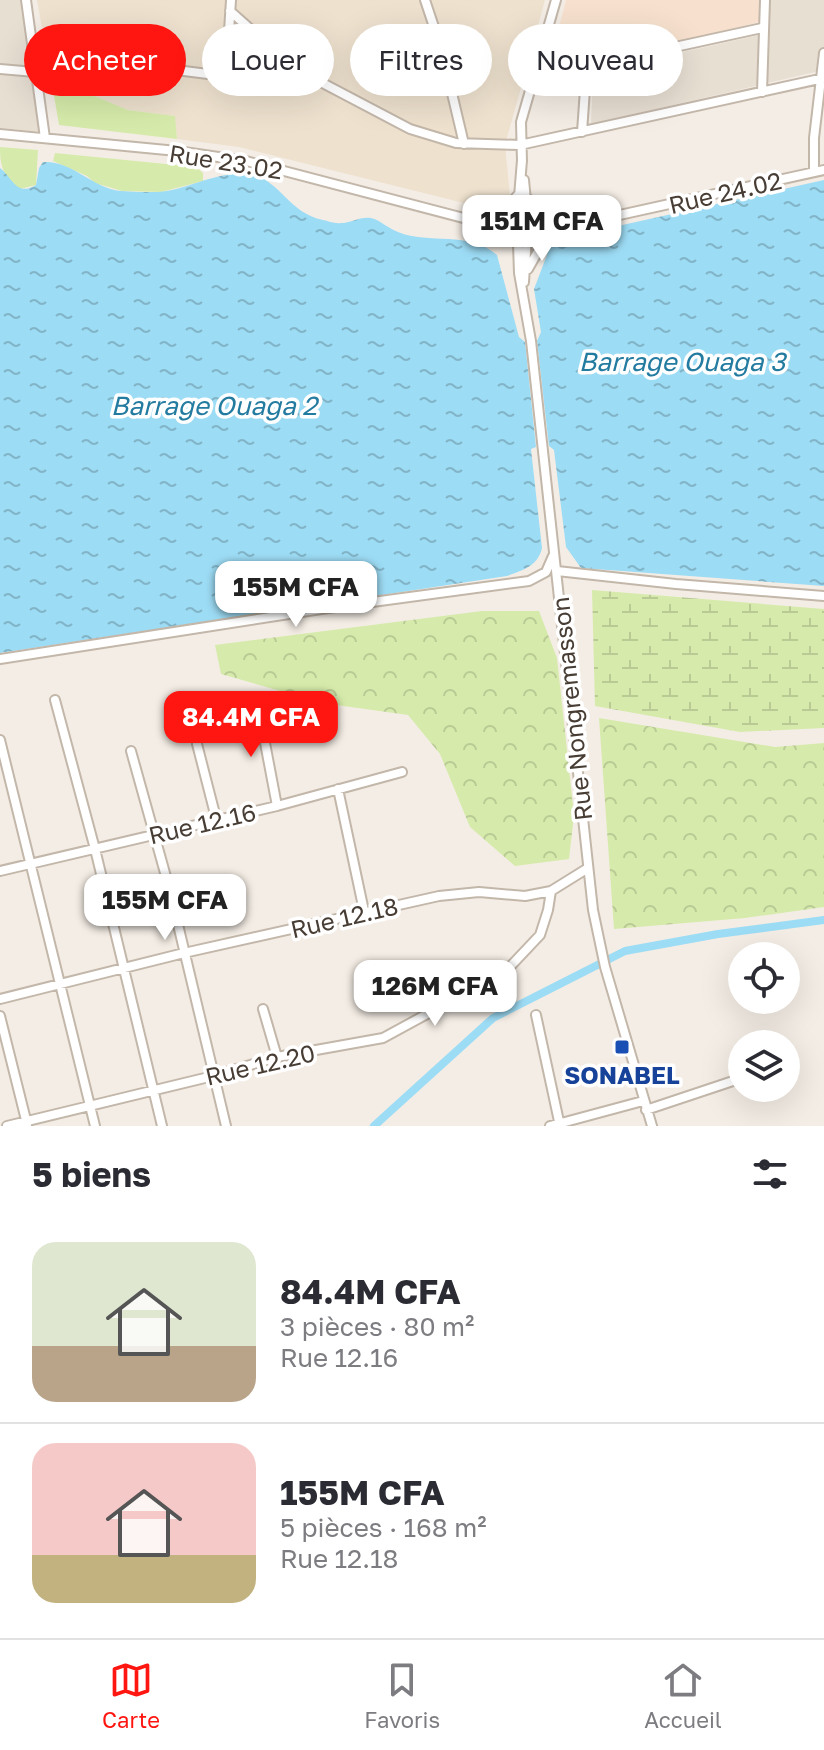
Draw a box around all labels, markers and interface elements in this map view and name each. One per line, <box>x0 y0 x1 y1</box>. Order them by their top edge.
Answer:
chip: Acheter <box>24 24 186 96</box>
chip: Louer <box>202 24 334 96</box>
chip: Filtres <box>350 24 492 96</box>
chip: Nouveau <box>508 24 683 96</box>
street label: Rue 23.02 <box>167 138 285 184</box>
street label: Rue 24.02 <box>666 165 784 219</box>
pin: 151M CFA <box>459 195 625 263</box>
text: 151M CFA <box>480 205 604 236</box>
water label: Barrage Ouaga 3 <box>579 346 788 377</box>
water label: Barrage Ouaga 2 <box>111 390 320 421</box>
pin: 155M CFA <box>213 561 379 629</box>
text: 155M CFA <box>233 571 359 602</box>
street label: Rue Nongremasson <box>545 596 597 822</box>
pin: 84.4M CFA <box>159 691 343 759</box>
text: 84.4M CFA <box>182 701 320 732</box>
street label: Rue 12.16 <box>146 797 258 849</box>
pin: 155M CFA <box>82 874 248 942</box>
text: 155M CFA <box>102 884 228 915</box>
street label: Rue 12.18 <box>287 891 401 943</box>
map controls <box>728 942 800 1102</box>
button: locate <box>728 942 800 1014</box>
pin: 126M CFA <box>352 960 518 1028</box>
text: 126M CFA <box>372 970 498 1001</box>
button: layers <box>728 1030 800 1102</box>
street label: Rue 12.20 <box>202 1037 318 1091</box>
marker: SONABEL <box>613 1038 631 1056</box>
place label: SONABEL <box>564 1060 680 1089</box>
icon: filters <box>748 1152 792 1196</box>
text: 5 biens <box>32 1154 151 1194</box>
text: 84.4M CFA <box>280 1271 461 1311</box>
icon: home <box>96 1274 192 1370</box>
text: 3 pièces · 80 m² <box>280 1311 474 1342</box>
text: Rue 12.16 <box>280 1342 398 1373</box>
text: 155M CFA <box>280 1472 445 1512</box>
icon: home <box>96 1475 192 1571</box>
text: 5 pièces · 168 m² <box>280 1512 487 1543</box>
text: Rue 12.18 <box>280 1543 398 1574</box>
tab: Carte <box>102 1658 160 1733</box>
tab: Favoris <box>364 1658 440 1733</box>
tab: Accueil <box>644 1658 722 1733</box>

